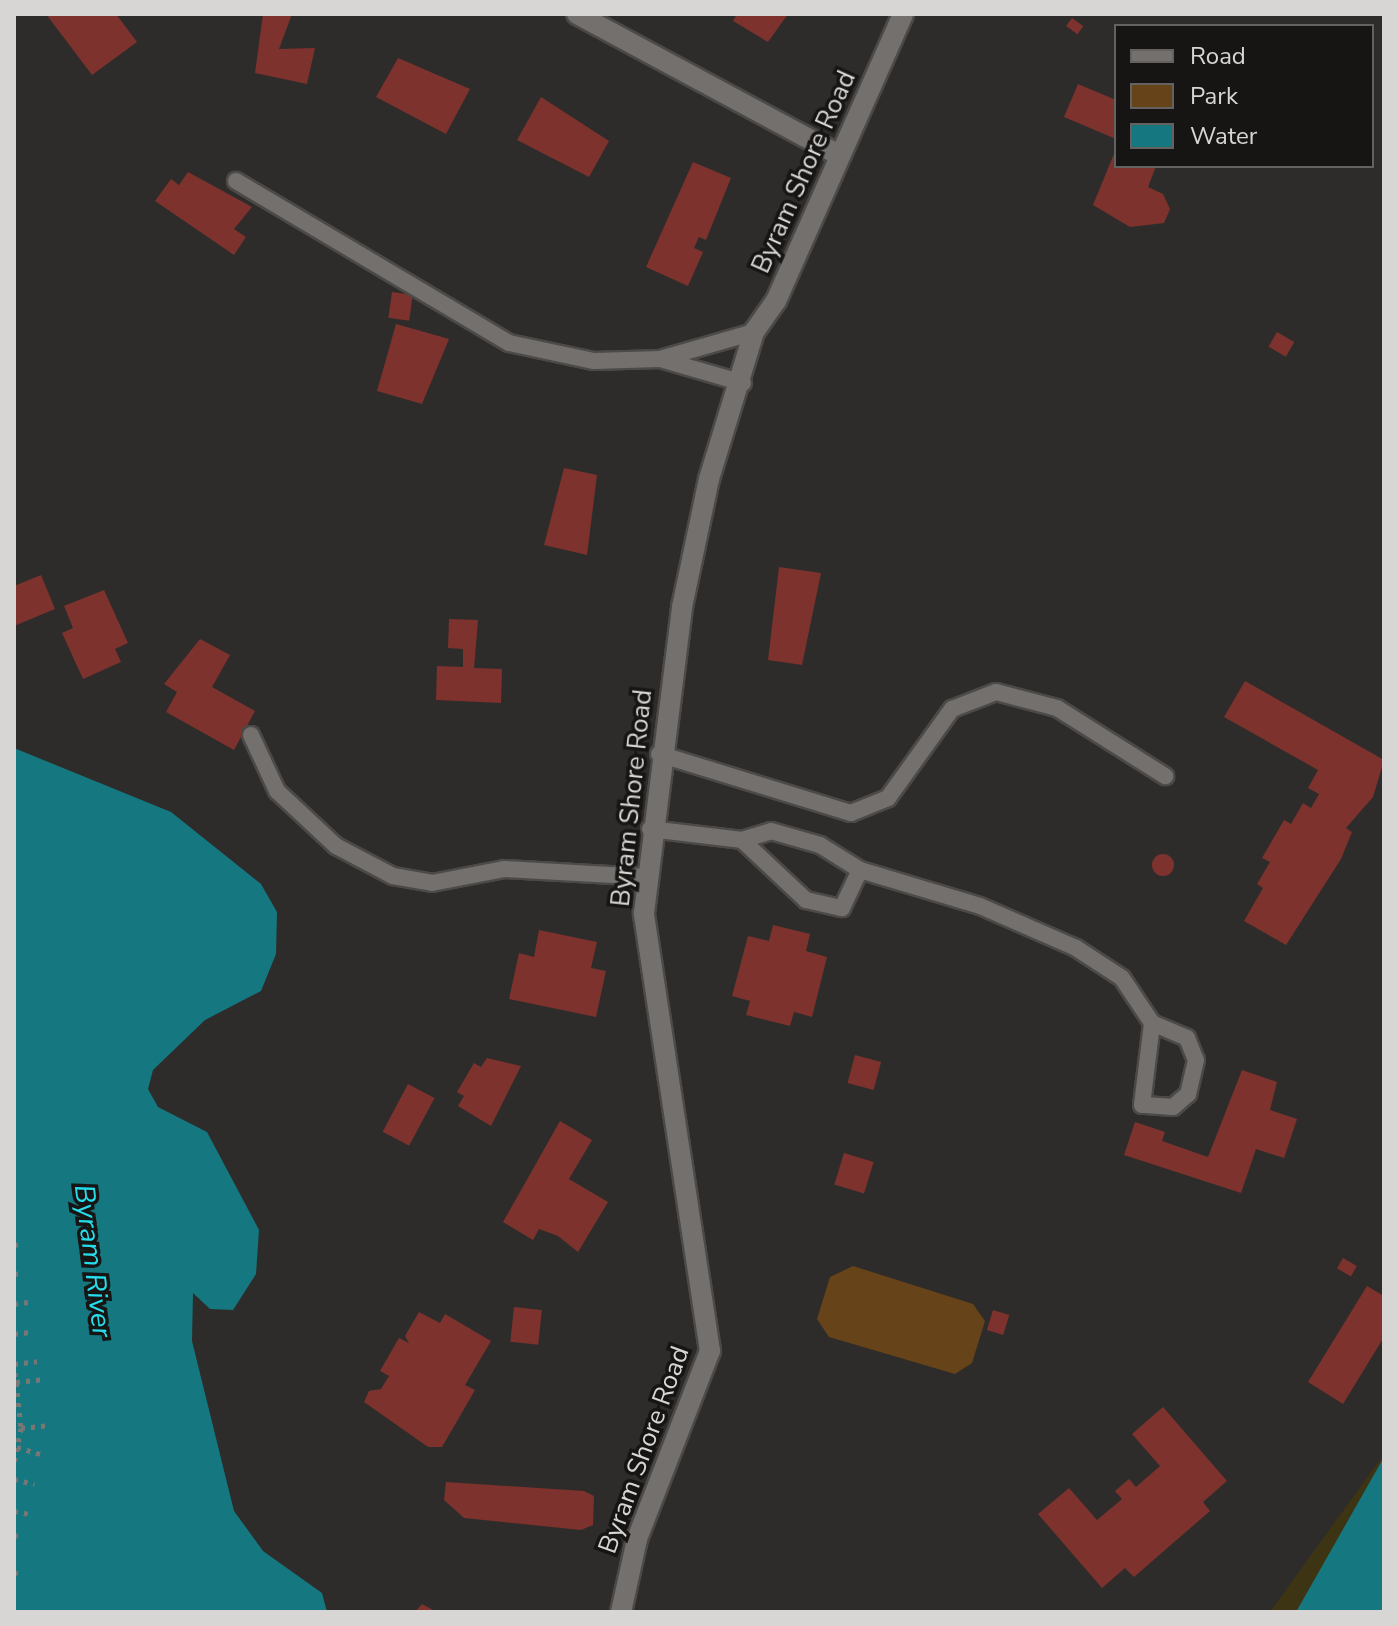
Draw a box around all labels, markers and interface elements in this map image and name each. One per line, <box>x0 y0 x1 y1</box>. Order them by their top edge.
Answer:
legend <box>1114 24 1374 168</box>
text: Road <box>1190 40 1246 72</box>
street label: Byram Shore Road <box>745 66 863 278</box>
text: Park <box>1190 80 1238 112</box>
text: Water <box>1190 120 1257 152</box>
street label: Byram Shore Road <box>605 688 659 908</box>
water label: Byram River <box>67 1183 119 1339</box>
street label: Byram Shore Road <box>592 1342 696 1558</box>

